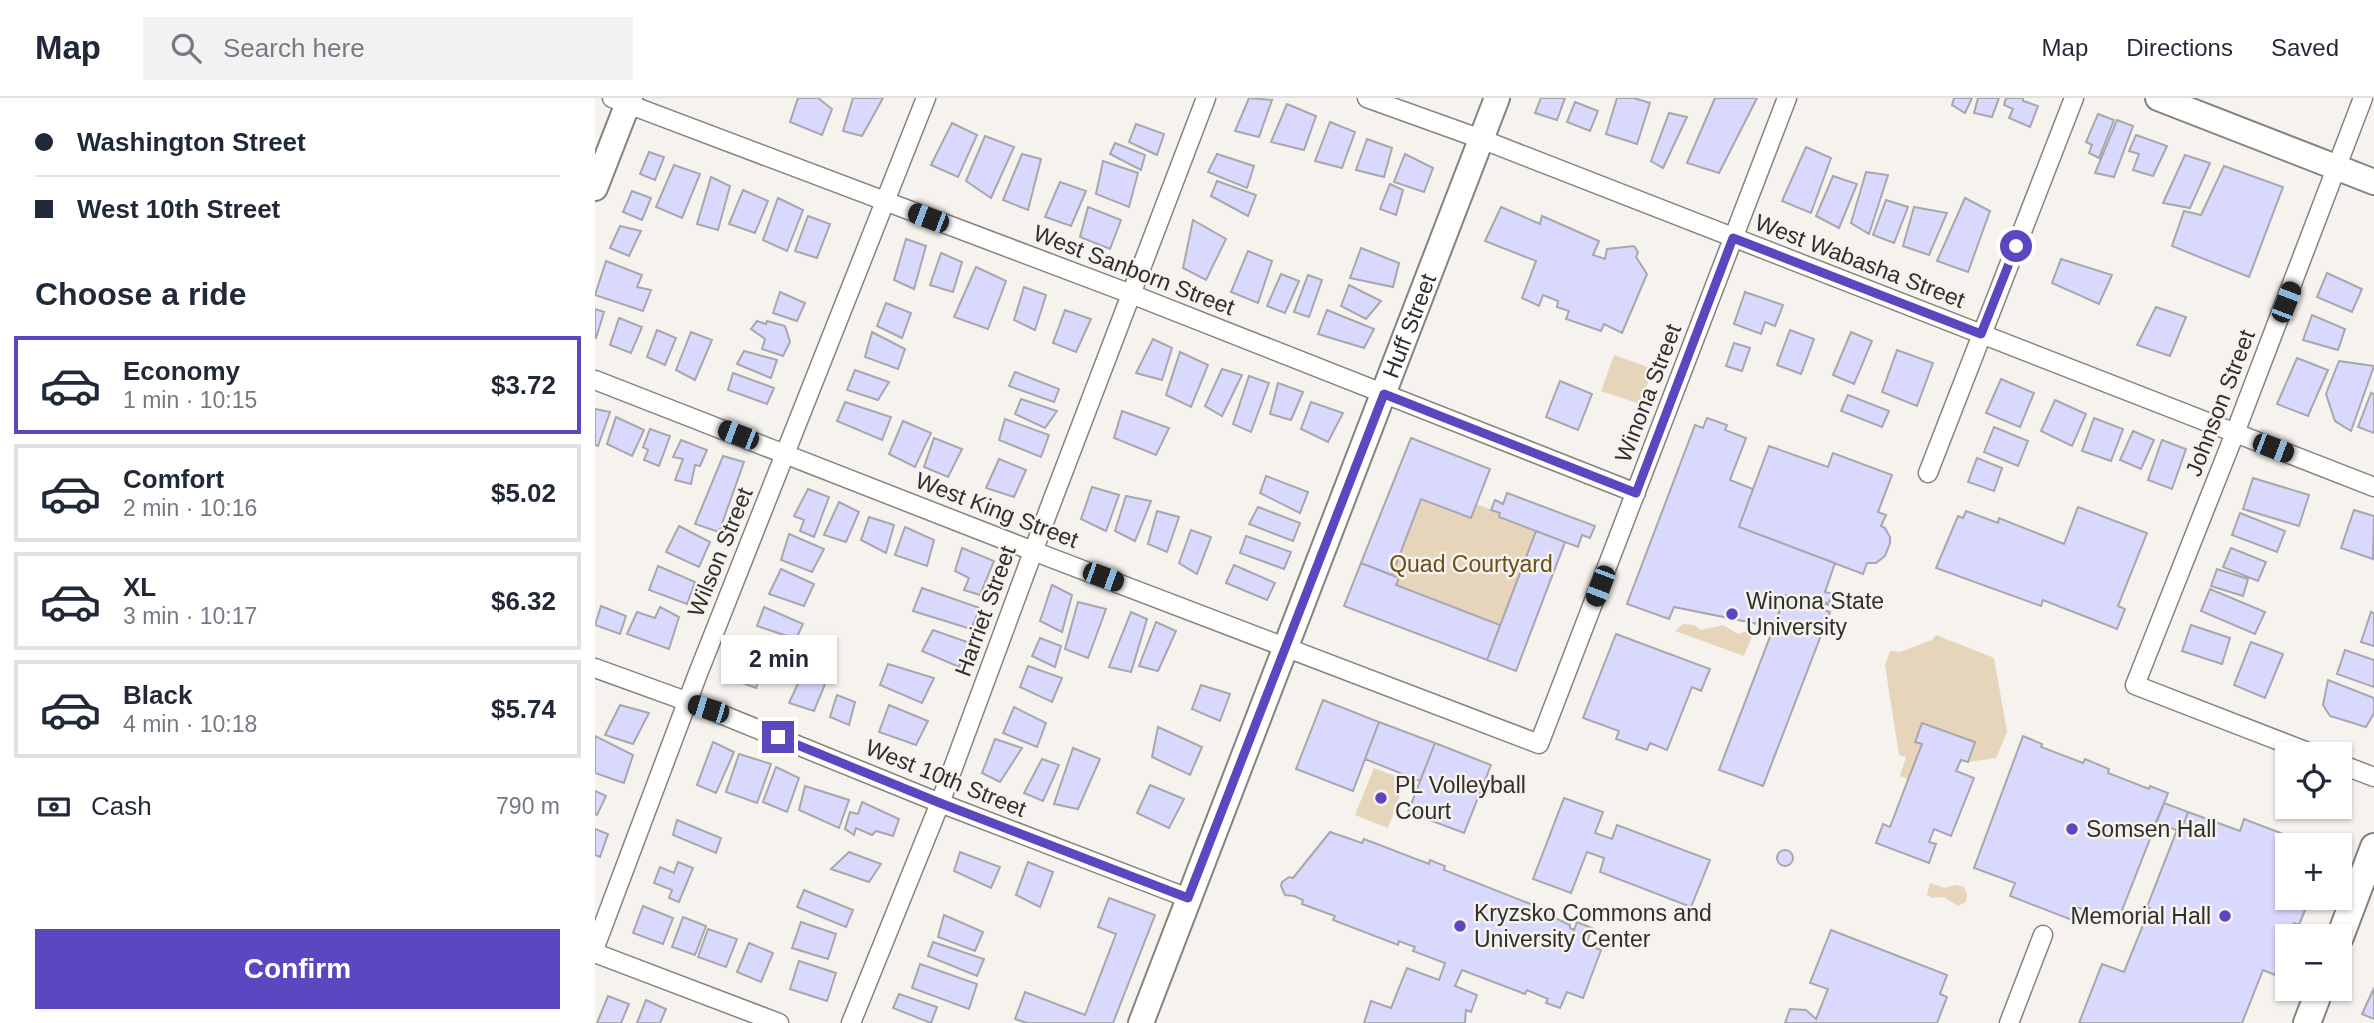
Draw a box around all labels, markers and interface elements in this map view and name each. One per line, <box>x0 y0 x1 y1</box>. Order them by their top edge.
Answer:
search box <box>143 17 633 80</box>
text: Map <box>35 29 101 66</box>
icon: search <box>167 29 205 67</box>
text: Search here <box>223 33 365 63</box>
text: Map <box>2042 34 2088 61</box>
text: Directions <box>2126 34 2233 61</box>
text: Saved <box>2271 34 2339 61</box>
text: Washington Street <box>77 127 306 157</box>
text: West 10th Street <box>77 194 280 224</box>
car <box>905 201 952 235</box>
street label: West Wabasha Street <box>1752 209 1969 313</box>
street label: West Sanborn Street <box>1030 220 1239 321</box>
route start <box>2000 230 2032 262</box>
street label: Huff Street <box>1377 269 1441 382</box>
text: Choose a ride <box>35 276 247 312</box>
car <box>2269 279 2304 325</box>
street label: Winona Street <box>1610 320 1686 466</box>
street label: Johnson Street <box>2180 326 2260 480</box>
icon: car <box>39 354 102 417</box>
text: Economy <box>123 356 240 386</box>
text: $3.72 <box>491 370 556 400</box>
text: 1 min · 10:15 <box>123 387 257 413</box>
car <box>715 418 762 452</box>
car <box>2250 431 2297 465</box>
icon: car <box>39 462 102 525</box>
text: Comfort <box>123 464 224 494</box>
street label: West King Street <box>912 467 1083 553</box>
text: $5.02 <box>491 478 556 508</box>
street label: Wilson Street <box>682 483 758 620</box>
text: 2 min · 10:16 <box>123 495 257 521</box>
street label: Harriet Street <box>949 542 1021 680</box>
park label: Quad Courtyard <box>1389 551 1553 577</box>
car <box>1080 560 1127 594</box>
car <box>1583 563 1618 609</box>
icon: car <box>39 570 102 633</box>
text: XL <box>123 572 156 602</box>
text: $6.32 <box>491 586 556 616</box>
place label: Winona State University <box>1746 588 1884 640</box>
text: 3 min · 10:17 <box>123 603 257 629</box>
marker: Winona State University <box>1724 606 1740 622</box>
callout: 2 min <box>720 636 836 684</box>
text: 2 min <box>749 646 809 672</box>
icon: car <box>39 678 102 741</box>
text: Black <box>123 680 192 710</box>
car <box>685 693 732 725</box>
text: $5.74 <box>491 694 556 724</box>
text: 4 min · 10:18 <box>123 711 257 737</box>
route end <box>762 721 794 753</box>
street label: West 10th Street <box>862 734 1031 822</box>
map controls <box>2275 742 2352 1001</box>
button: locate <box>2275 742 2352 819</box>
place label: PL Volleyball Court <box>1395 772 1526 824</box>
icon: cash <box>35 788 73 826</box>
marker: PL Volleyball Court <box>1373 790 1389 806</box>
text: Cash <box>91 791 152 821</box>
text: 790 m <box>496 793 560 819</box>
place label: Somsen Hall <box>2086 816 2216 842</box>
marker: Somsen Hall <box>2064 821 2080 837</box>
button: + <box>2275 833 2352 910</box>
place label: Kryzsko Commons and University Center <box>1474 900 1712 952</box>
place label: Memorial Hall <box>2070 903 2211 929</box>
marker: Memorial Hall <box>2217 908 2233 924</box>
marker: Kryzsko Commons and University Center <box>1452 918 1468 934</box>
button: − <box>2275 924 2352 1001</box>
button: Confirm <box>35 929 560 1009</box>

